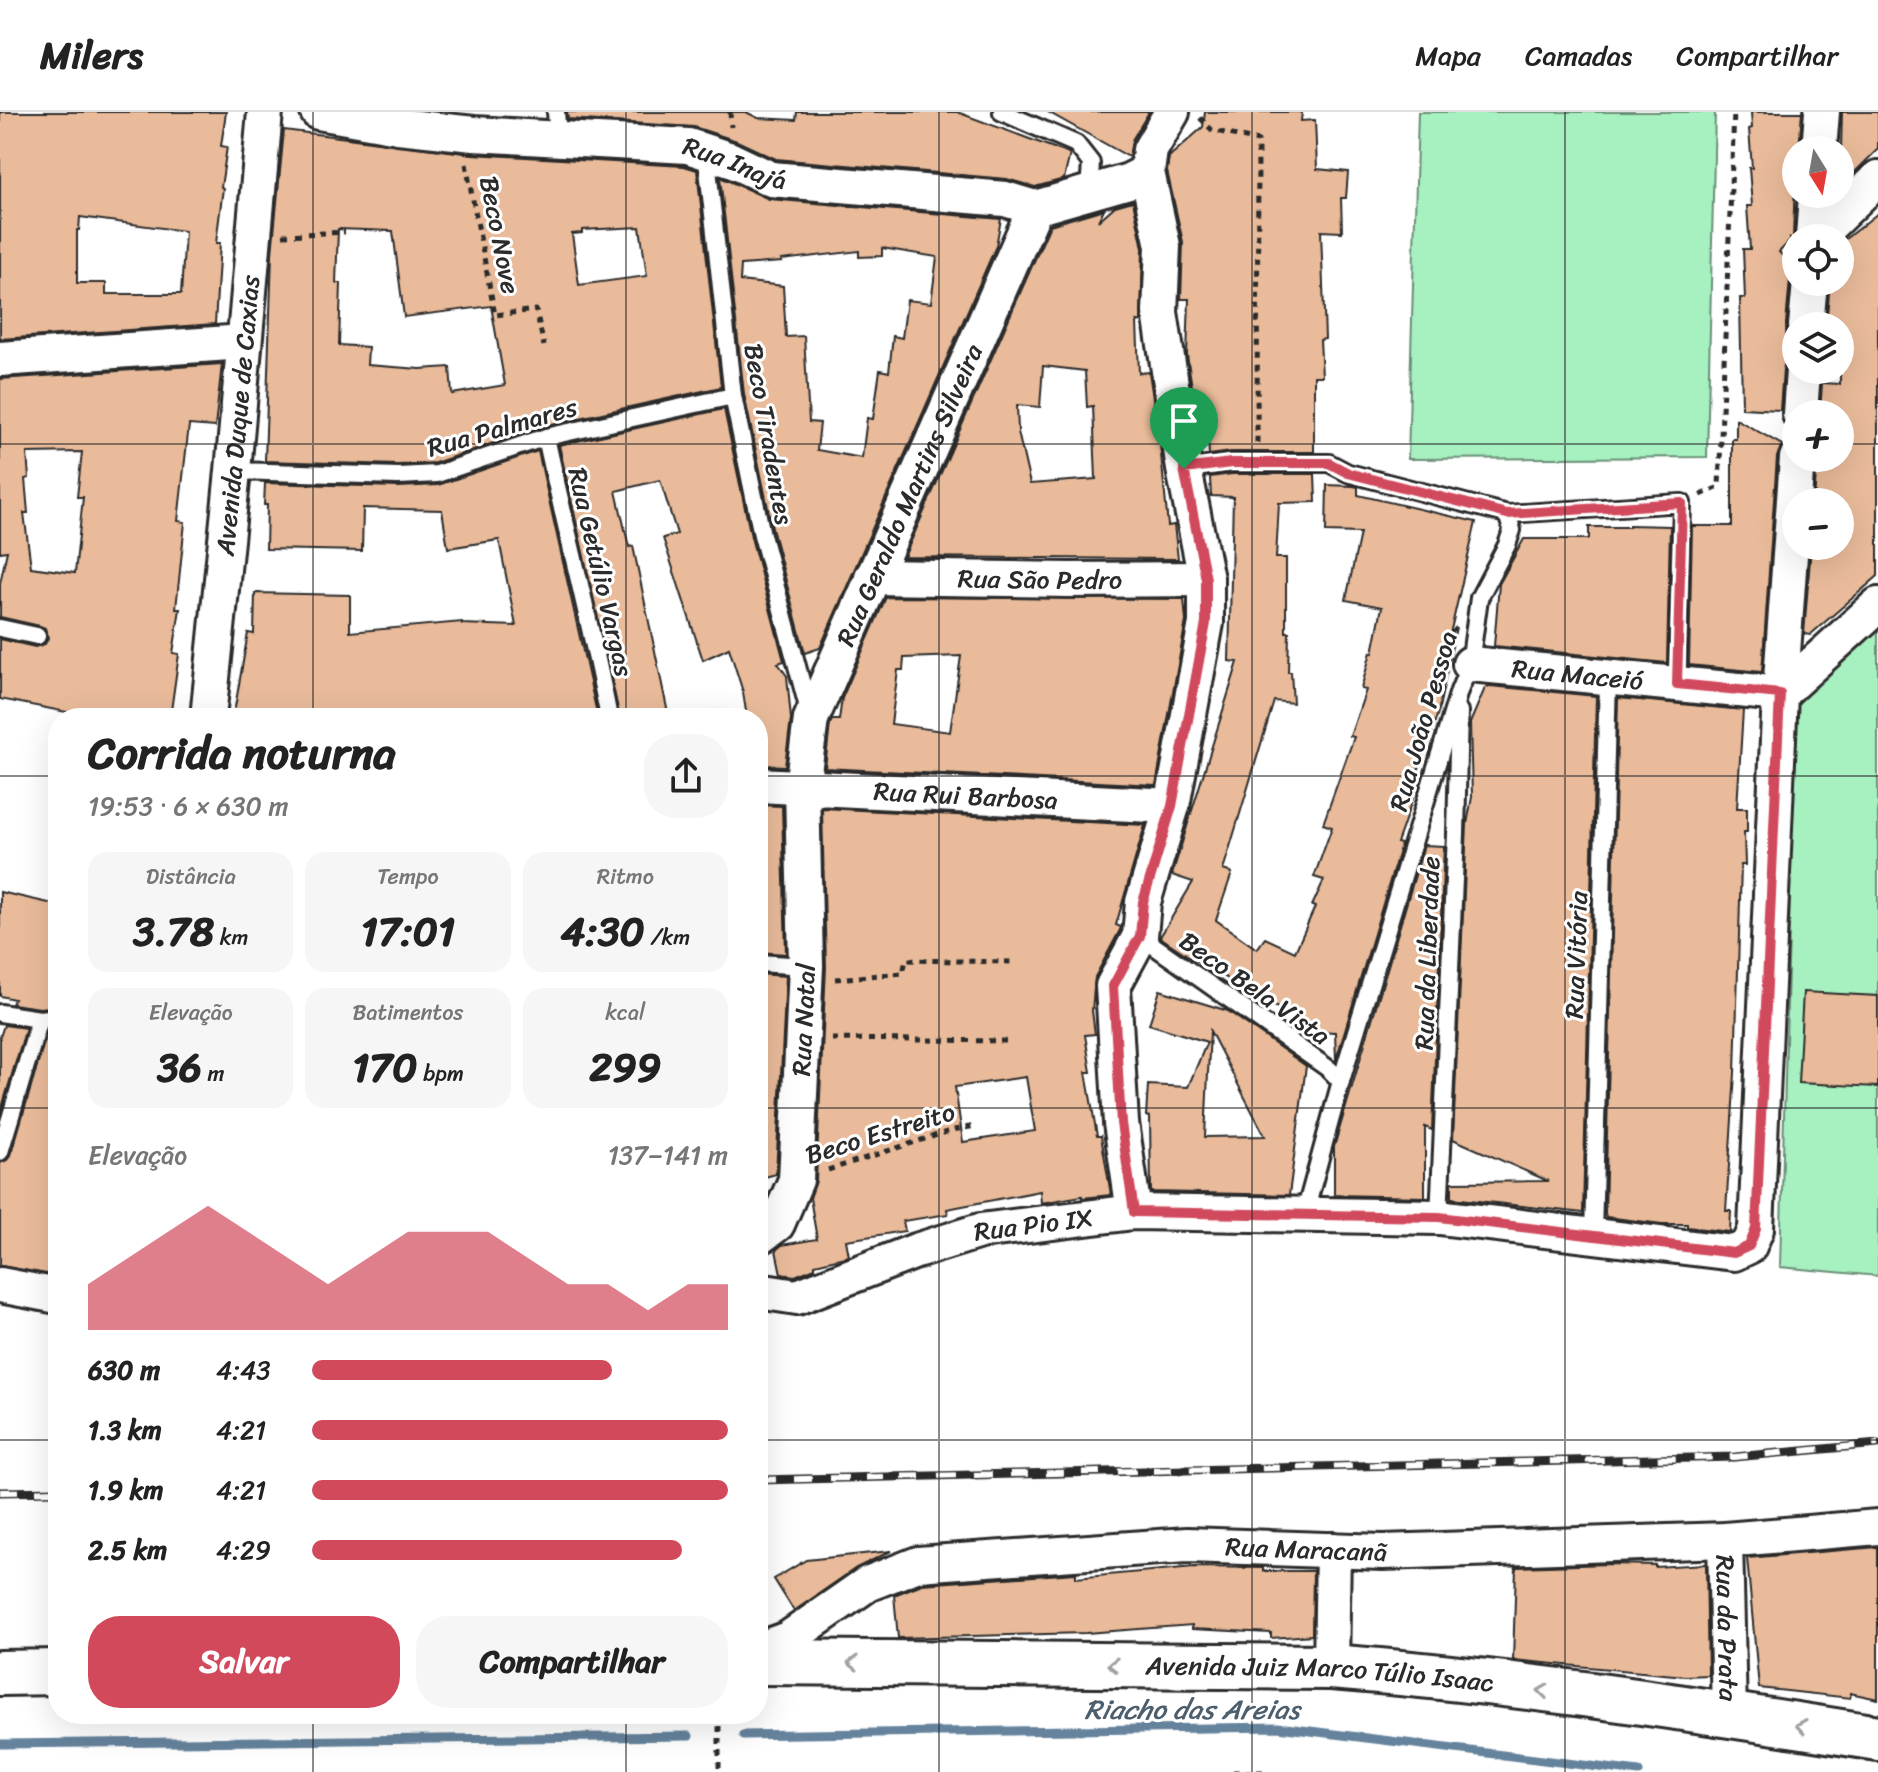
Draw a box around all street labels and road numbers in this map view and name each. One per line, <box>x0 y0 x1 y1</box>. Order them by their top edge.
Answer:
street label: Rua Inajá <box>677 123 788 203</box>
street label: Beco Nove <box>466 172 534 298</box>
street label: Avenida Duque de Caxias <box>201 272 273 559</box>
street label: Rua Geraldo Martins Silveira <box>823 336 996 654</box>
street label: Beco Tiradentes <box>730 340 808 528</box>
street label: Rua Palmares <box>422 383 583 470</box>
street label: Rua Getúlio Vargas <box>555 463 647 681</box>
street label: Rua São Pedro <box>957 555 1122 603</box>
street label: Rua João Pessoa <box>1375 625 1471 817</box>
street label: Rua Maceió <box>1510 645 1646 704</box>
street label: Rua Rui Barbosa <box>873 768 1059 823</box>
street label: Rua da Liberdade <box>1401 855 1453 1051</box>
street label: Rua Vitória <box>1551 889 1601 1020</box>
street label: Beco Bela Vista <box>1169 918 1341 1058</box>
street label: Rua Natal <box>778 962 829 1077</box>
street label: Beco Estreito <box>799 1088 961 1178</box>
street label: Rua Pio IX <box>971 1194 1096 1255</box>
street label: Rua Maracanã <box>1225 1523 1389 1575</box>
street label: Rua da Prata <box>1702 1554 1752 1703</box>
street label: Avenida Juiz Marco Túlio Isaac <box>1144 1642 1496 1706</box>

